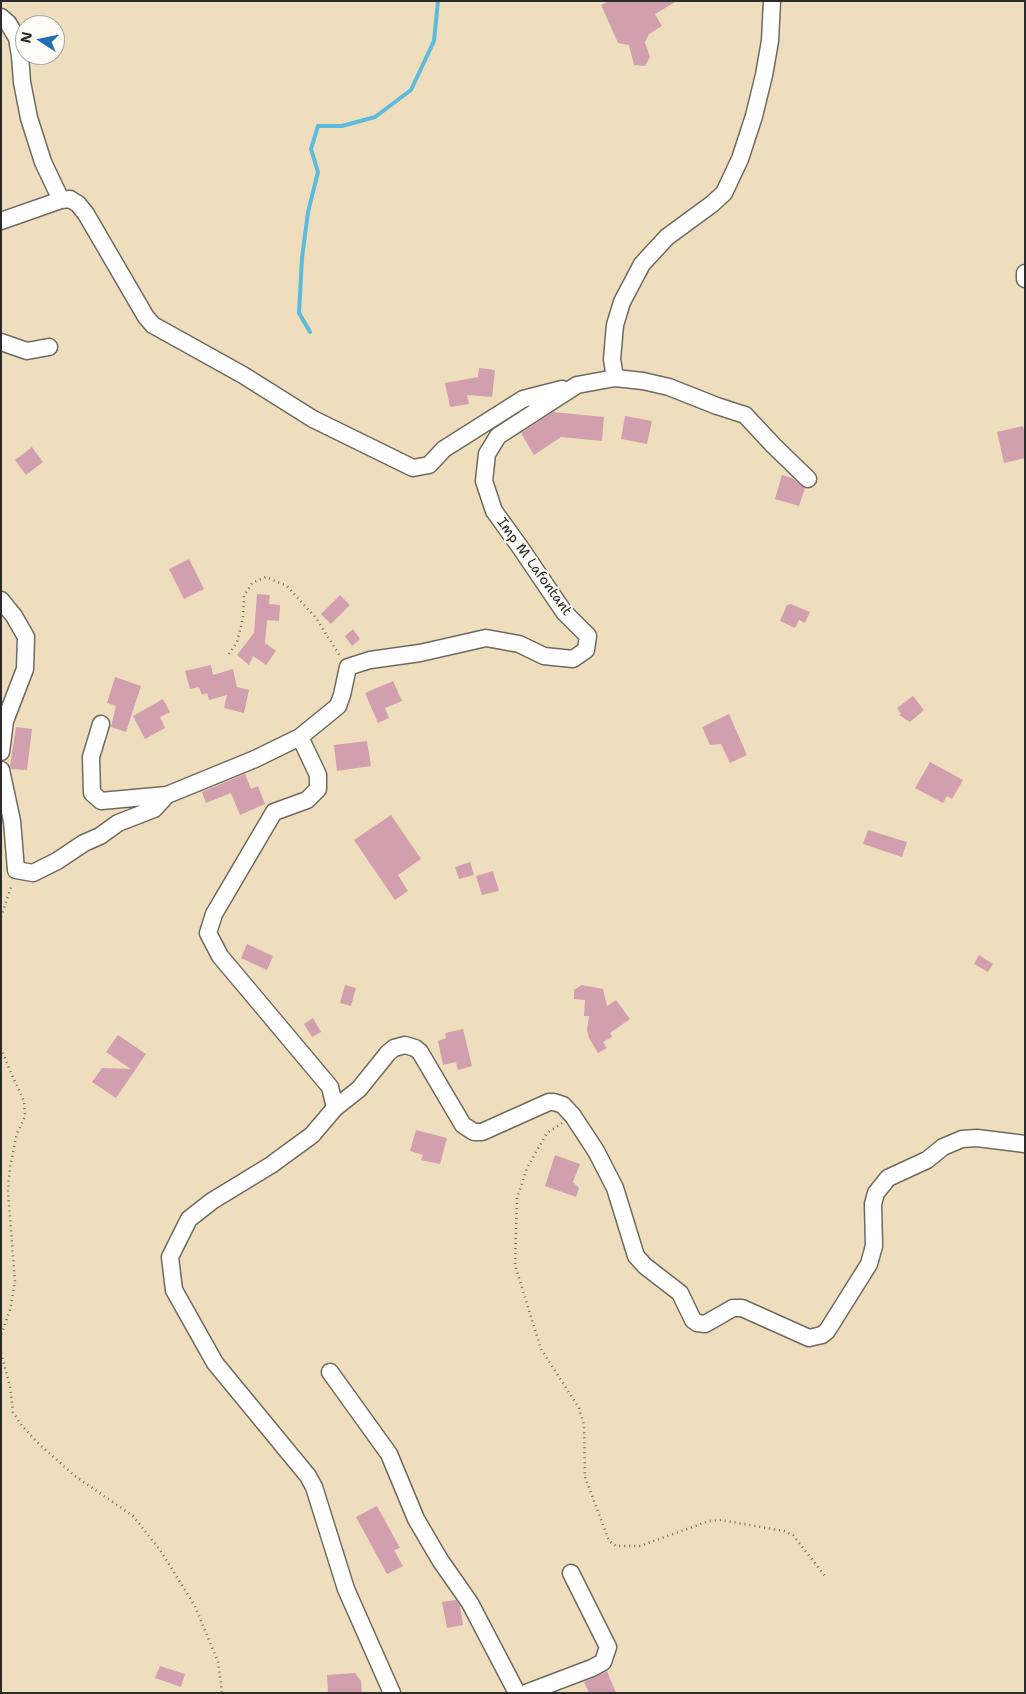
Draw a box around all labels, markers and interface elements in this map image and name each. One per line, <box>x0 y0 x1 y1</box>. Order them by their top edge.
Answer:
north arrow <box>15 15 65 65</box>
text: N <box>16 30 36 44</box>
street label: Imp M Lafontant <box>493 515 575 619</box>

